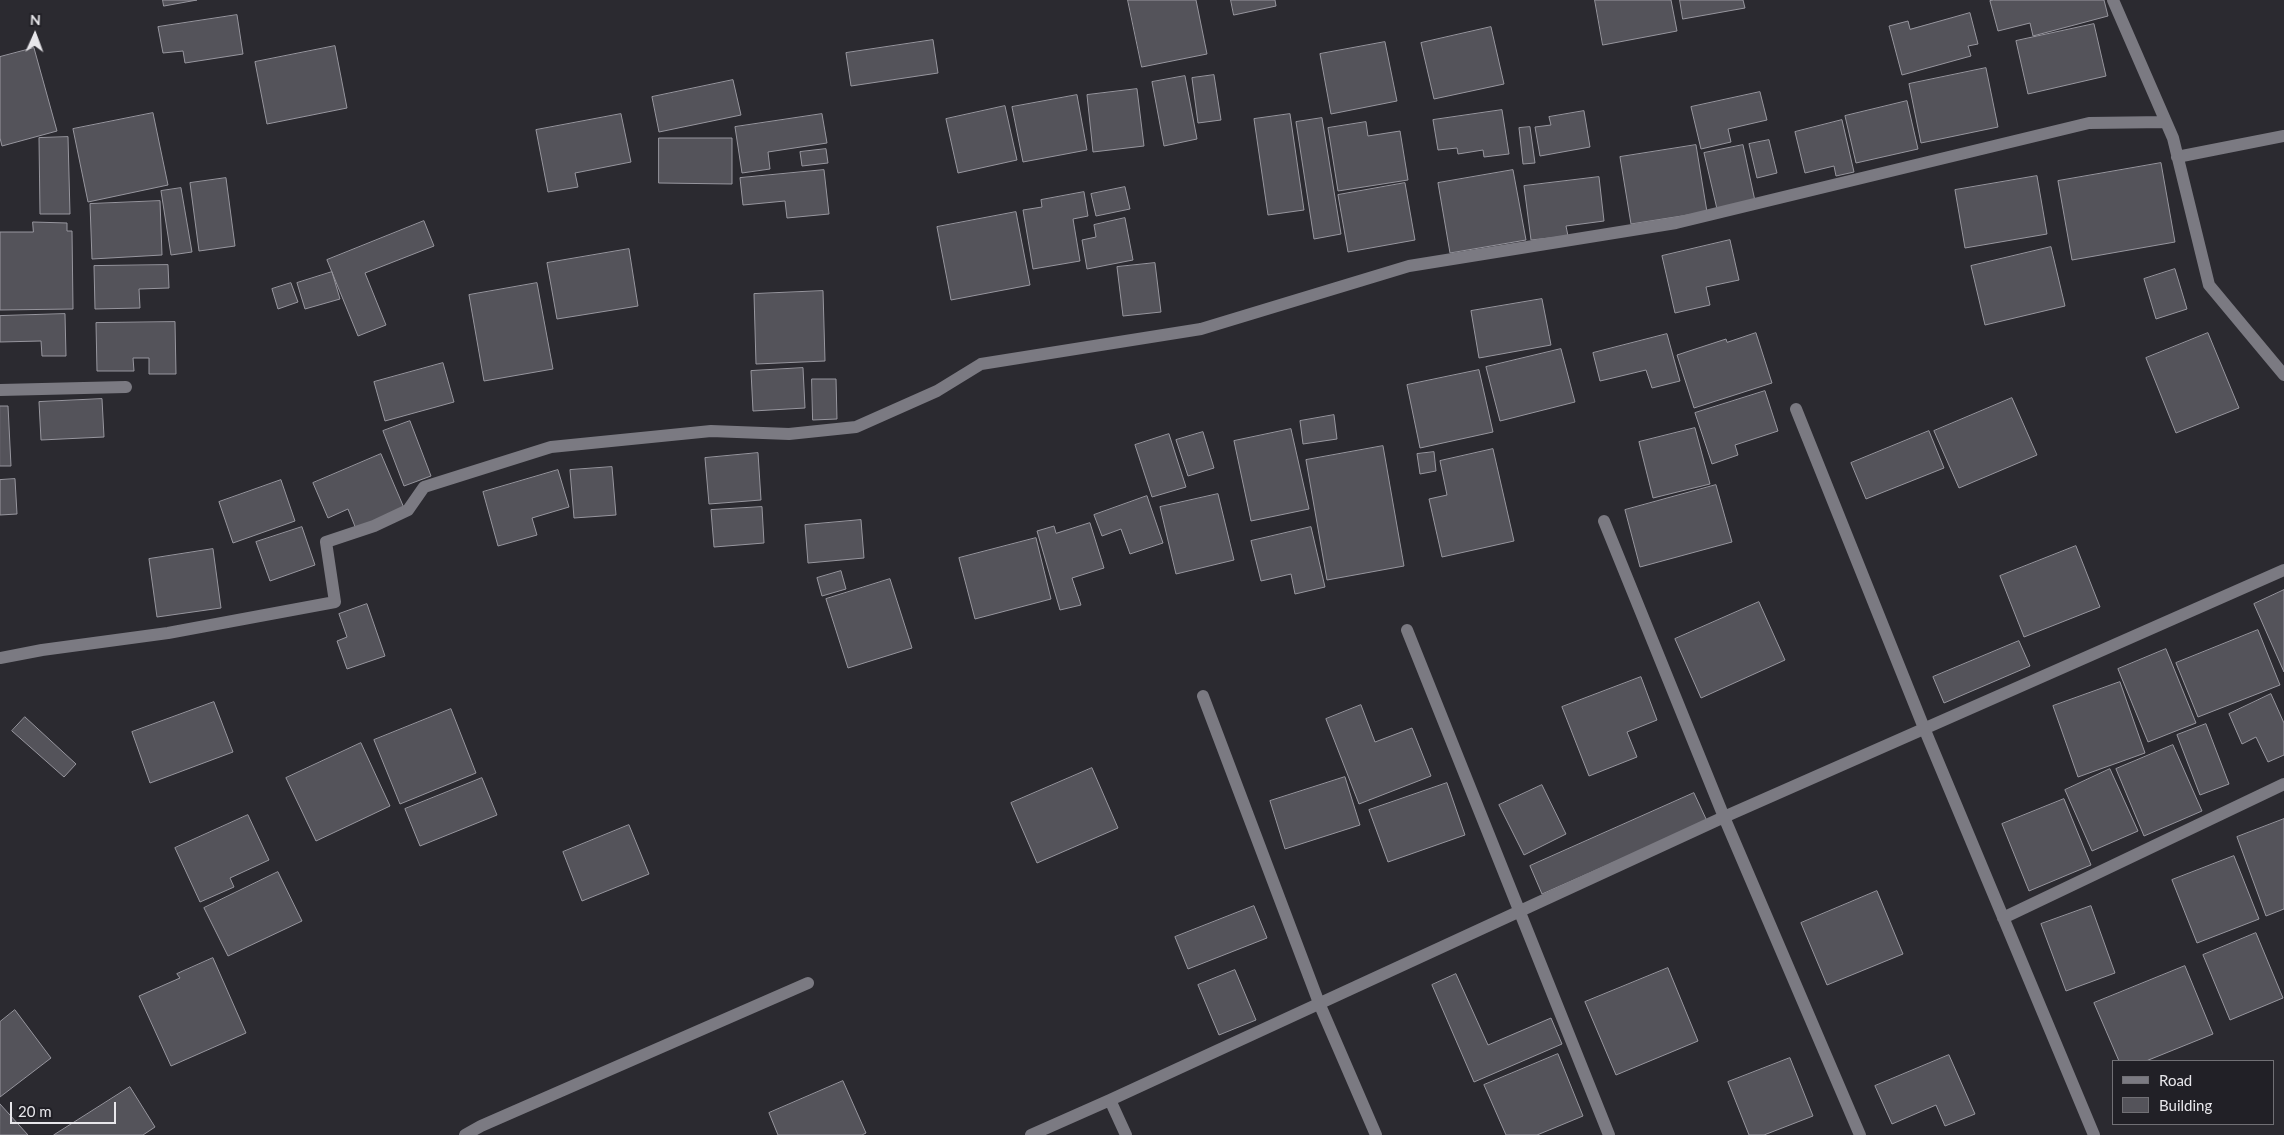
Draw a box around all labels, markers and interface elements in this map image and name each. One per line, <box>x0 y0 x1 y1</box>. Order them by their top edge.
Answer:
north arrow <box>10 10 60 60</box>
text: N <box>30 11 41 28</box>
legend <box>2112 1060 2274 1125</box>
text: Road <box>2159 1071 2192 1089</box>
scale bar <box>12 1092 119 1124</box>
text: Building <box>2159 1096 2212 1114</box>
text: 20 m <box>18 1102 52 1120</box>

